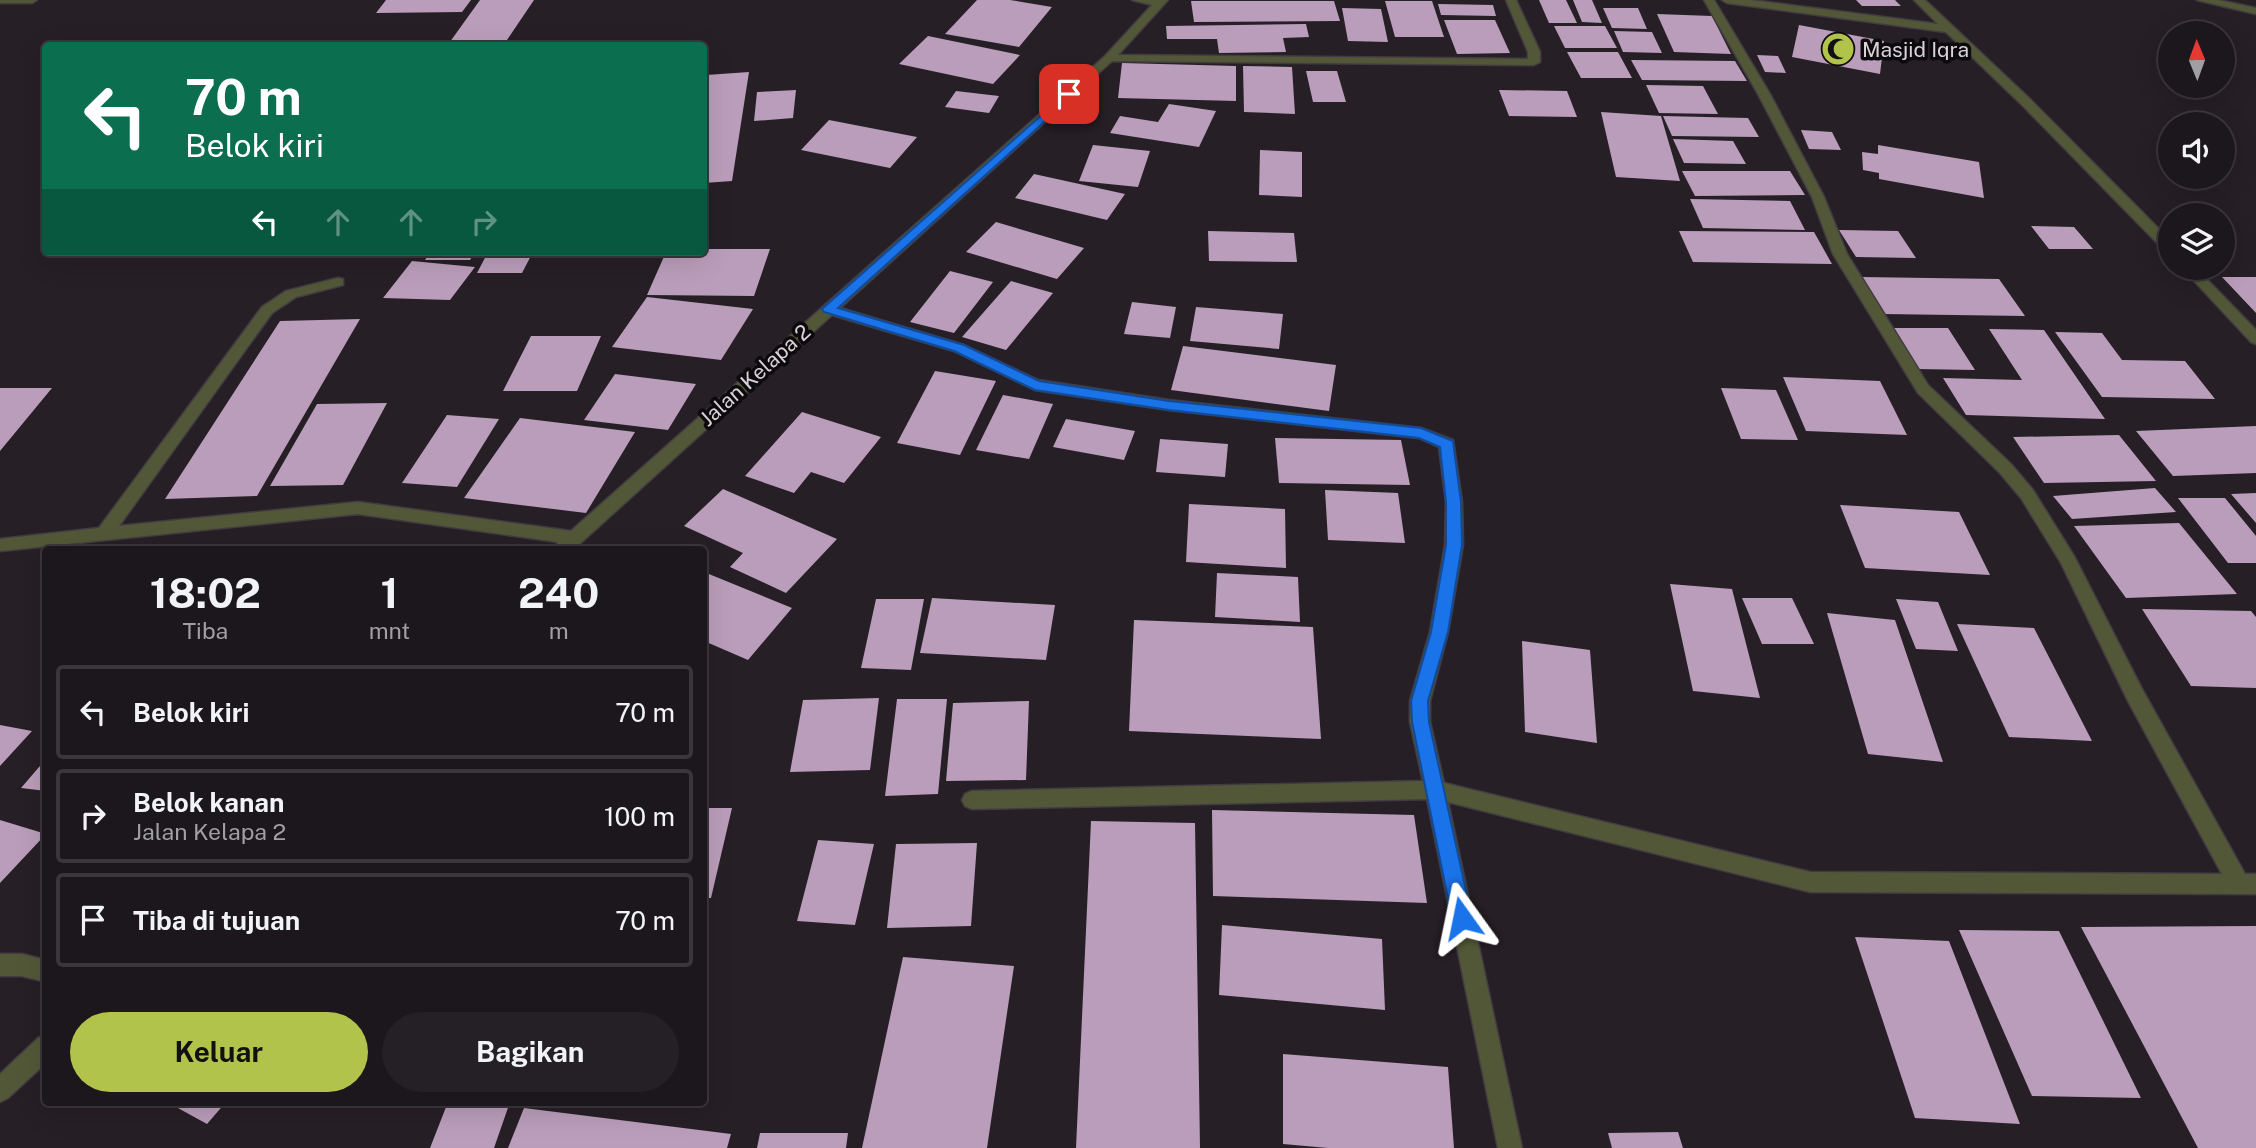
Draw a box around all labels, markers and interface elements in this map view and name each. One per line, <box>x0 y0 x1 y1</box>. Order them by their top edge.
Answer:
north arrow <box>2158 21 2235 98</box>
map controls <box>2158 21 2235 280</box>
mosque icon: Masjid Iqra <box>1819 30 1857 68</box>
place label: Masjid Iqra <box>1862 37 1969 62</box>
pin <box>1039 64 1099 124</box>
text: 70 m <box>185 68 302 126</box>
icon: left <box>70 70 161 161</box>
icon: arrive <box>1050 75 1088 113</box>
button: sound <box>2158 112 2235 189</box>
text: Belok kiri <box>185 127 324 164</box>
icon: left <box>246 203 284 241</box>
icon: ahead <box>319 203 357 241</box>
icon: ahead <box>392 203 430 241</box>
icon: right <box>465 203 503 241</box>
button: layers <box>2158 203 2235 280</box>
street label: Jalan Kelapa 2 <box>695 319 815 431</box>
text: 18:02 <box>150 568 261 617</box>
text: 1 <box>380 568 398 617</box>
text: 240 <box>518 568 599 617</box>
text: Tiba <box>182 617 228 644</box>
text: mnt <box>369 617 410 644</box>
text: m <box>549 617 569 644</box>
icon: left <box>74 693 112 731</box>
text: Belok kiri <box>133 697 249 728</box>
text: 70 m <box>615 697 675 728</box>
text: Belok kanan <box>133 787 284 818</box>
icon: right <box>74 797 112 835</box>
text: 100 m <box>604 801 675 832</box>
text: Jalan Kelapa 2 <box>133 818 286 845</box>
position arrow <box>1425 881 1499 955</box>
icon: arrive <box>74 901 112 939</box>
text: Tiba di tujuan <box>133 905 300 936</box>
text: 70 m <box>615 905 675 936</box>
button: Keluar <box>70 1012 368 1092</box>
button: Bagikan <box>382 1012 679 1092</box>

